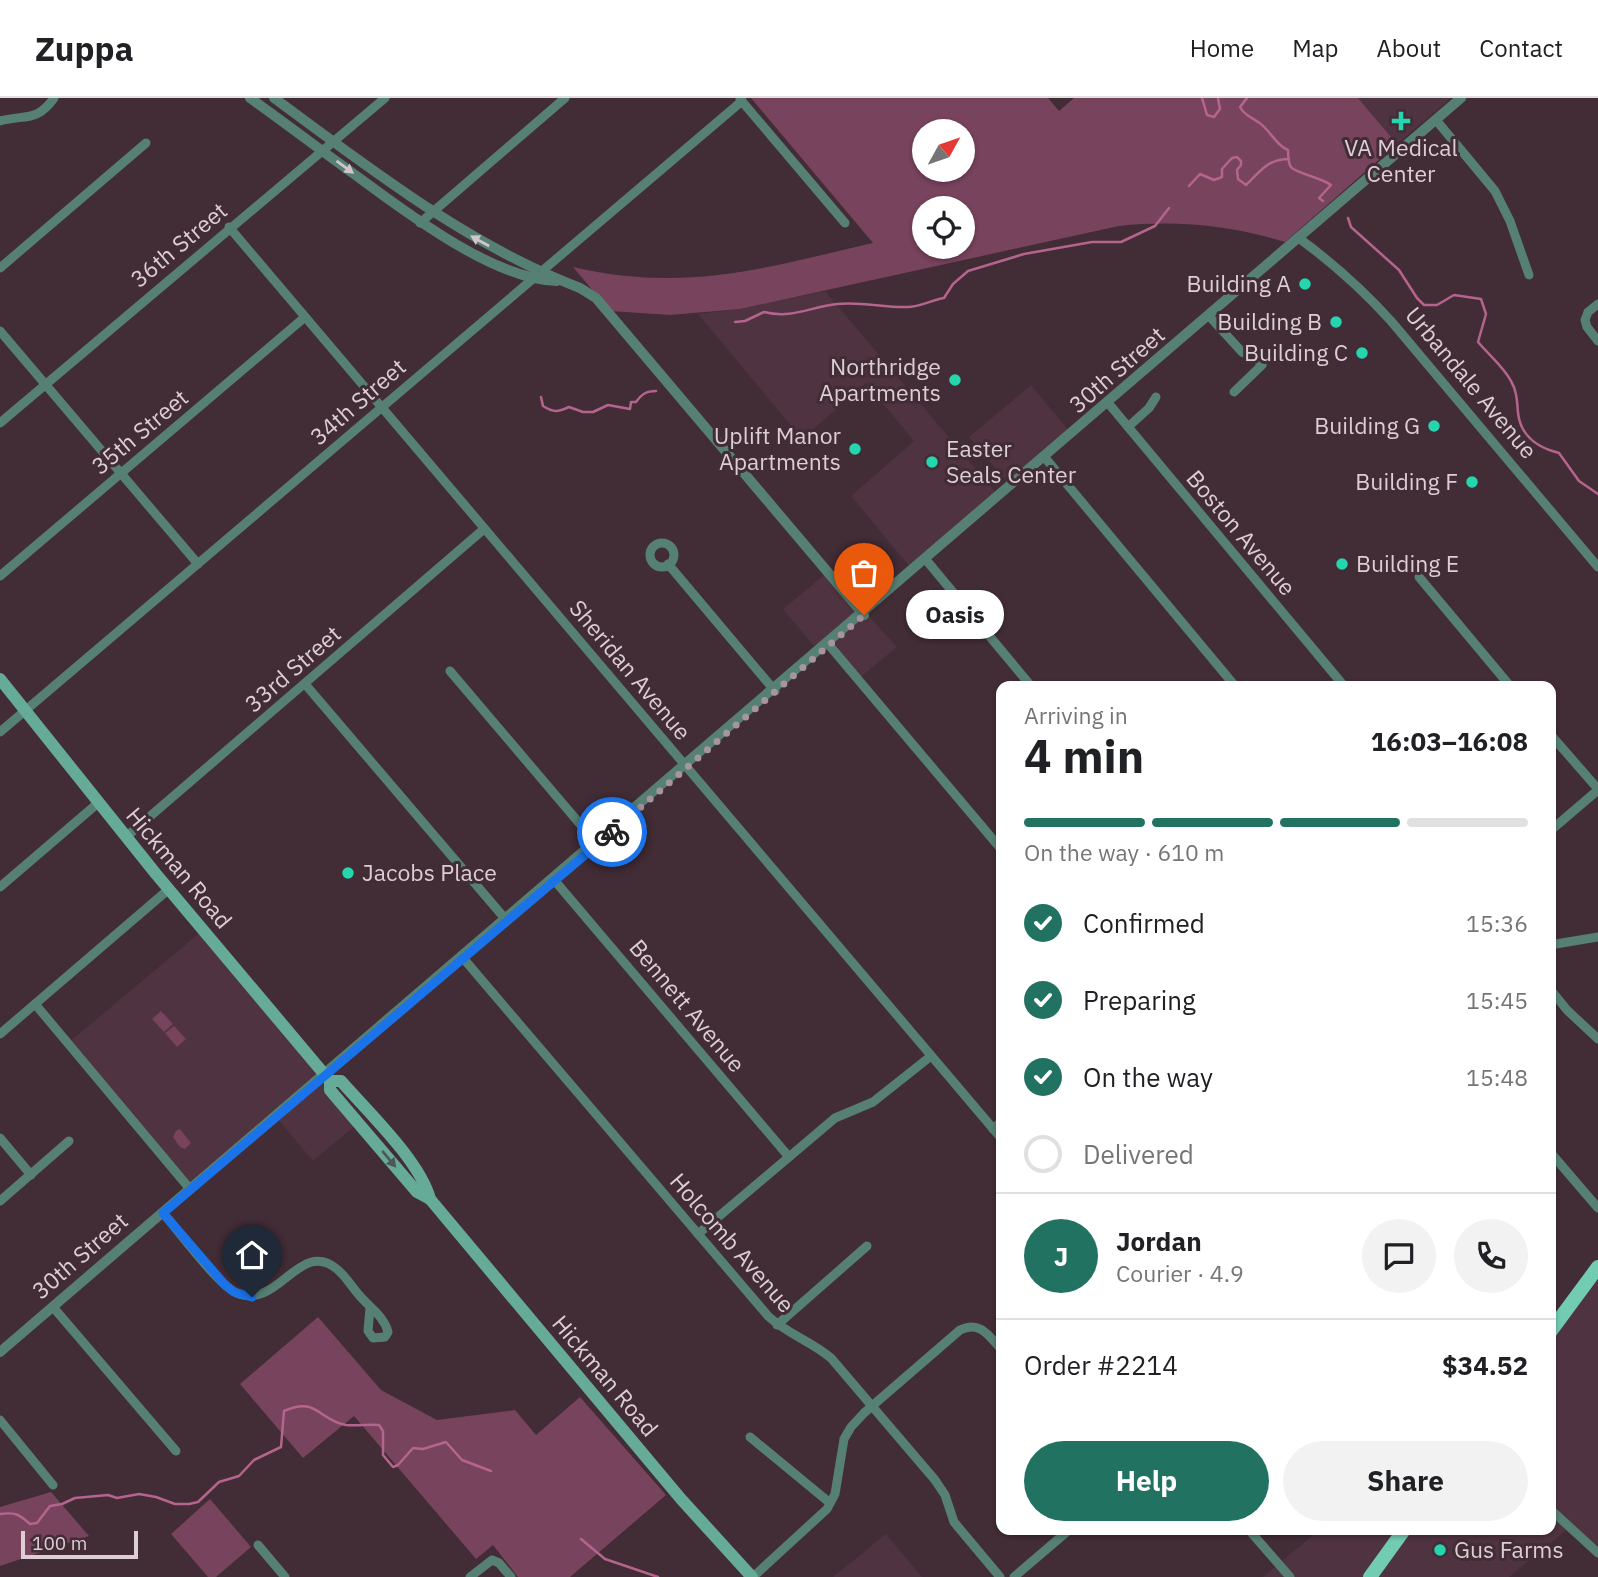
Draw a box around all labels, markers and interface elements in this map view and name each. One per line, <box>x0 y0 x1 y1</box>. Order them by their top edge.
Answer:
text: Zuppa <box>35 27 133 70</box>
text: Home <box>1190 32 1254 64</box>
text: Map <box>1292 32 1338 64</box>
text: About <box>1376 32 1441 64</box>
text: Contact <box>1479 32 1563 64</box>
marker: VA Medical Center <box>1391 111 1411 131</box>
north arrow <box>912 119 975 182</box>
map controls <box>912 119 975 259</box>
place label: VA Medical Center <box>1344 132 1458 188</box>
one-way arrow <box>335 160 354 174</box>
street label: 36th Street <box>124 195 233 293</box>
button: locate <box>912 196 975 259</box>
one-way arrow <box>471 235 490 247</box>
place label: Building A <box>1186 268 1291 298</box>
marker: Building A <box>1297 276 1313 292</box>
street label: Urbandale Avenue <box>1399 300 1544 465</box>
place label: Building B <box>1217 306 1322 336</box>
marker: Building B <box>1328 314 1344 330</box>
street label: 30th Street <box>1062 319 1170 419</box>
place label: Building C <box>1244 337 1348 367</box>
marker: Building C <box>1354 345 1370 361</box>
street label: 34th Street <box>303 351 411 451</box>
place label: Northridge Apartments <box>819 351 941 407</box>
marker: Northridge Apartments <box>947 372 963 388</box>
street label: 35th Street <box>85 382 194 480</box>
place label: Building G <box>1314 410 1420 440</box>
marker: Building G <box>1426 418 1442 434</box>
place label: Uplift Manor Apartments <box>714 420 842 476</box>
place label: Easter Seals Center <box>946 433 1077 489</box>
marker: Uplift Manor Apartments <box>847 441 863 457</box>
marker: Easter Seals Center <box>924 454 940 470</box>
street label: Boston Avenue <box>1180 463 1303 601</box>
place label: Building F <box>1355 466 1458 496</box>
marker: Building F <box>1464 474 1480 490</box>
pin <box>834 543 894 615</box>
place label: Building E <box>1356 548 1459 578</box>
icon: bag <box>845 554 883 592</box>
marker: Building E <box>1334 556 1350 572</box>
callout: Oasis <box>906 590 1004 640</box>
street label: Sheridan Avenue <box>563 593 698 746</box>
text: Oasis <box>925 599 985 629</box>
street label: 33rd Street <box>238 618 347 718</box>
text: Arriving in <box>1024 700 1128 730</box>
text: 16:03–16:08 <box>1371 724 1528 758</box>
text: 4 min <box>1024 726 1144 786</box>
courier <box>577 797 647 867</box>
street label: Hickman Road <box>120 800 239 934</box>
icon: bike <box>593 813 631 851</box>
text: On the way · 610 m <box>1024 837 1224 867</box>
place label: Jacobs Place <box>362 857 497 887</box>
marker: Jacobs Place <box>340 865 356 881</box>
icon: check <box>1024 904 1062 942</box>
text: Confirmed <box>1083 906 1205 940</box>
text: 15:36 <box>1466 908 1528 938</box>
street label: Bennett Avenue <box>623 933 752 1078</box>
icon: check <box>1024 981 1062 1019</box>
text: Preparing <box>1083 983 1196 1017</box>
text: 15:45 <box>1466 985 1528 1015</box>
icon: check <box>1024 1058 1062 1096</box>
text: On the way <box>1083 1060 1213 1094</box>
text: 15:48 <box>1466 1062 1528 1092</box>
text: Delivered <box>1083 1137 1194 1171</box>
one-way arrow <box>381 1150 396 1167</box>
street label: Holcomb Avenue <box>664 1166 802 1318</box>
street label: 30th Street <box>25 1205 133 1305</box>
button: chat <box>1362 1219 1436 1293</box>
button: phone <box>1454 1219 1528 1293</box>
text: Jordan <box>1116 1224 1202 1258</box>
pin <box>222 1225 282 1297</box>
icon: home <box>233 1236 271 1274</box>
text: J <box>1054 1239 1068 1273</box>
text: Courier · 4.9 <box>1116 1258 1244 1288</box>
street label: Hickman Road <box>546 1308 665 1442</box>
text: Order #2214 <box>1024 1348 1178 1382</box>
text: $34.52 <box>1442 1348 1528 1382</box>
button: Help <box>1024 1441 1269 1521</box>
button: Share <box>1283 1441 1528 1521</box>
scale bar <box>21 1528 138 1560</box>
text: 100 m <box>32 1531 87 1555</box>
place label: Gus Farms <box>1454 1534 1564 1564</box>
marker: Gus Farms <box>1432 1542 1448 1558</box>

